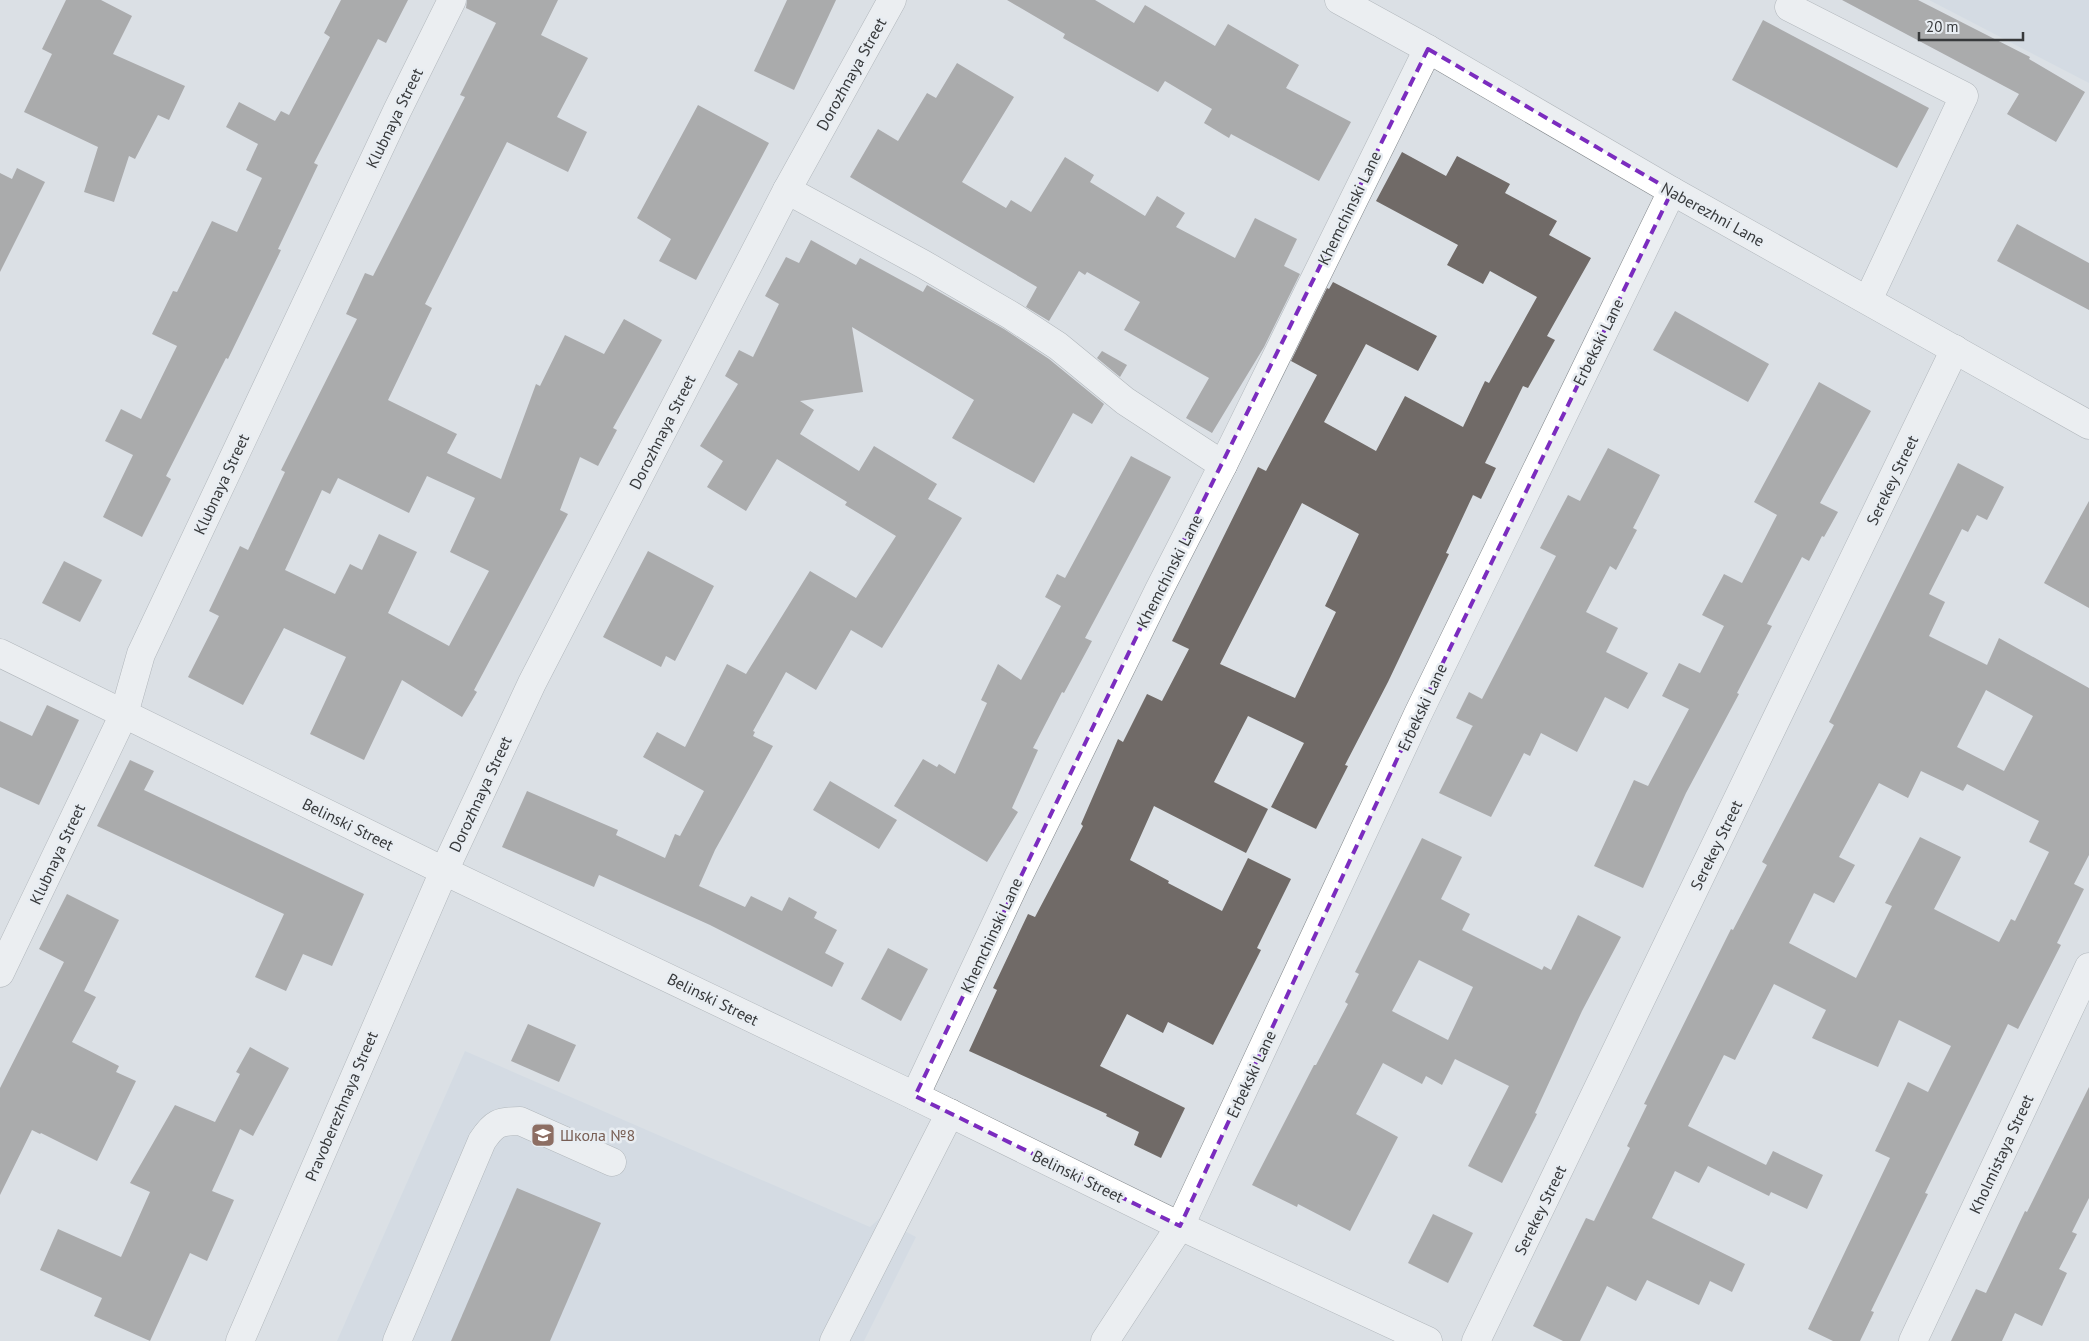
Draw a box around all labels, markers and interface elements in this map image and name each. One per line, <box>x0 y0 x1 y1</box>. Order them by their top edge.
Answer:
scale bar <box>1919 10 2023 42</box>
street label: Dorozhnaya Street <box>812 14 891 134</box>
text: 20 m <box>1926 17 1959 36</box>
street label: Klubnaya Street <box>361 64 427 171</box>
street label: Khemchinski Lane <box>1313 148 1385 268</box>
street label: Naberezhni Lane <box>1658 177 1768 251</box>
street label: Erbekski Lane <box>1568 295 1628 389</box>
street label: Dorozhnaya Street <box>625 371 700 493</box>
street label: Klubnaya Street <box>189 430 253 538</box>
street label: Serekey Street <box>1862 431 1923 528</box>
street label: Khemchinski Lane <box>1132 511 1206 631</box>
street label: Erbekski Lane <box>1393 660 1451 754</box>
street label: Dorozhnaya Street <box>444 732 516 855</box>
street label: Belinski Street <box>299 793 397 855</box>
street label: Serekey Street <box>1686 796 1747 893</box>
street label: Klubnaya Street <box>25 800 89 908</box>
street label: Khemchinski Lane <box>956 874 1026 996</box>
street label: Belinski Street <box>664 968 762 1030</box>
street label: Pravoberezhnaya Street <box>300 1027 382 1184</box>
street label: Erbekski Lane <box>1222 1027 1280 1121</box>
street label: Kholmistaya Street <box>1965 1090 2038 1217</box>
school or university icon: Школа №8 <box>530 1122 556 1148</box>
place label: Школа №8 <box>560 1125 635 1145</box>
street label: Belinski Street <box>1029 1145 1127 1207</box>
street label: Serekey Street <box>1510 1161 1571 1258</box>

